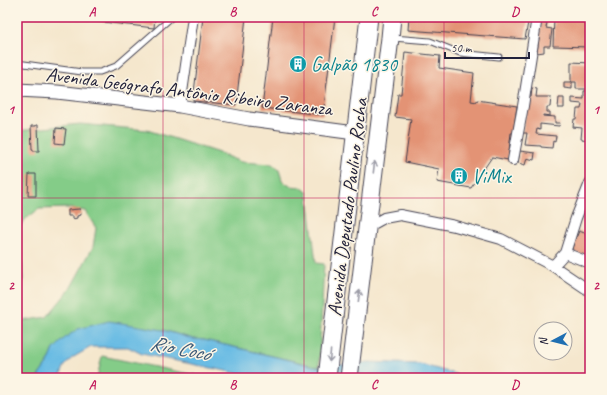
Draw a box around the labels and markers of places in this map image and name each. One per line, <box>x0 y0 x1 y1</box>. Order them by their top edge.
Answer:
place label: Galpão 1830 <box>311 52 399 77</box>
building icon: Galpão 1830 <box>288 54 308 74</box>
place label: ViMix <box>472 164 513 189</box>
building icon: ViMix <box>449 166 469 186</box>

